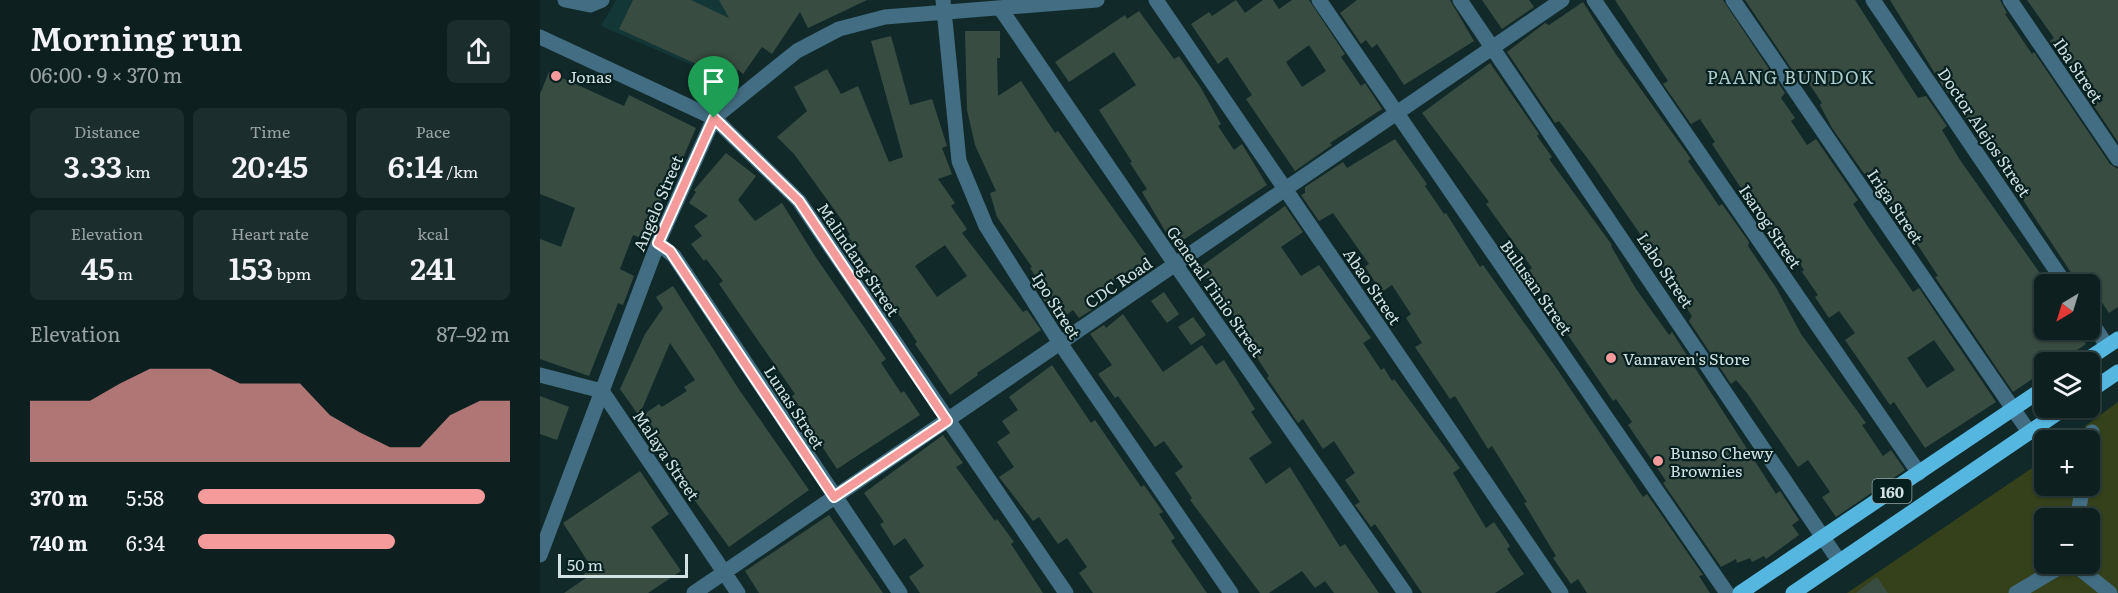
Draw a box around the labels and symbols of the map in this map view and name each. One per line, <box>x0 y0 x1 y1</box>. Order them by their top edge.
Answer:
street label: Iba Street <box>2048 33 2110 108</box>
pin <box>688 56 739 118</box>
street label: Doctor Alejos Street <box>1933 62 2038 202</box>
district label: PAANG BUNDOK <box>1707 63 1875 90</box>
place label: Jonas <box>568 64 612 88</box>
marker: Jonas <box>549 69 563 83</box>
street label: Angelo Street <box>626 151 688 255</box>
street label: Iriga Street <box>1862 164 1930 249</box>
street label: Isarog Street <box>1734 179 1808 273</box>
street label: Malindang Street <box>812 197 906 321</box>
street label: General Tinio Street <box>1162 221 1271 362</box>
street label: Labo Street <box>1632 227 1700 313</box>
street label: Bulusan Street <box>1495 235 1579 340</box>
street label: Abao Street <box>1338 243 1408 330</box>
street label: CDC Road <box>1080 251 1157 313</box>
street label: Ipo Street <box>1027 267 1087 344</box>
north arrow <box>2034 274 2100 340</box>
place label: Vanraven's Store <box>1623 346 1750 370</box>
marker: Vanraven's Store <box>1604 351 1618 365</box>
street label: Lunas Street <box>759 361 831 454</box>
street label: Malaya Street <box>628 405 706 505</box>
place label: Bunso Chewy Brownies <box>1670 440 1774 482</box>
marker: Bunso Chewy Brownies <box>1651 454 1665 468</box>
road number: 160 <box>1872 479 1912 503</box>
scale bar <box>558 551 688 578</box>

